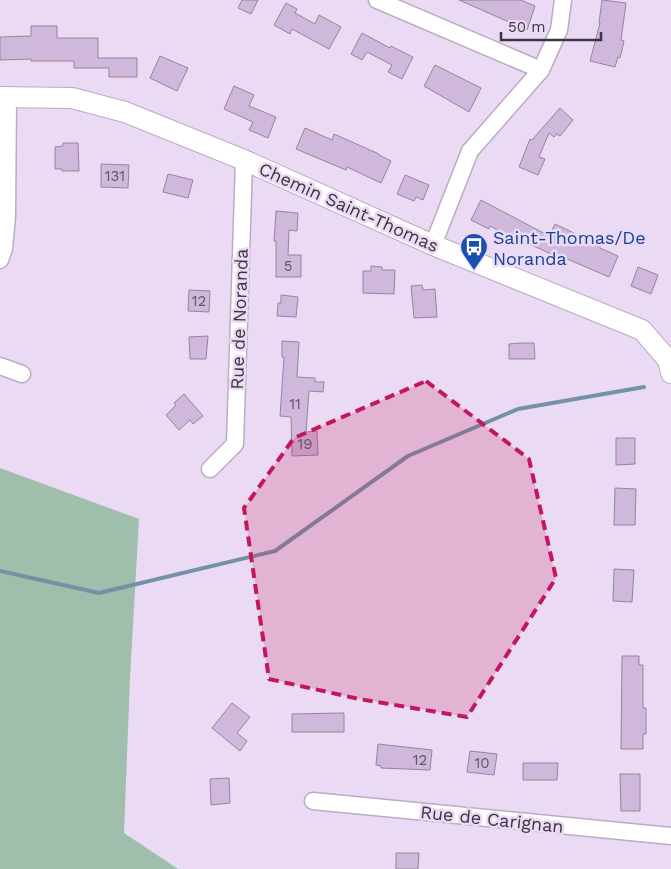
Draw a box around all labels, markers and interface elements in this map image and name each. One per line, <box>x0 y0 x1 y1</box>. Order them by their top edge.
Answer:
scale bar <box>501 10 601 42</box>
text: 50 m <box>508 18 545 36</box>
street label: Chemin Saint-Thomas <box>256 158 442 256</box>
house number: 131 <box>105 167 125 185</box>
place label: Saint-Thomas/De Noranda <box>493 227 646 269</box>
bus stop icon: Saint-Thomas/De Noranda <box>459 232 489 271</box>
street label: Rue de Noranda <box>226 248 252 390</box>
house number: 5 <box>284 257 292 275</box>
house number: 12 <box>192 292 206 310</box>
house number: 11 <box>289 395 301 413</box>
house number: 19 <box>297 435 313 453</box>
house number: 12 <box>413 751 427 769</box>
house number: 10 <box>474 754 490 772</box>
street label: Rue de Carignan <box>419 801 565 837</box>

